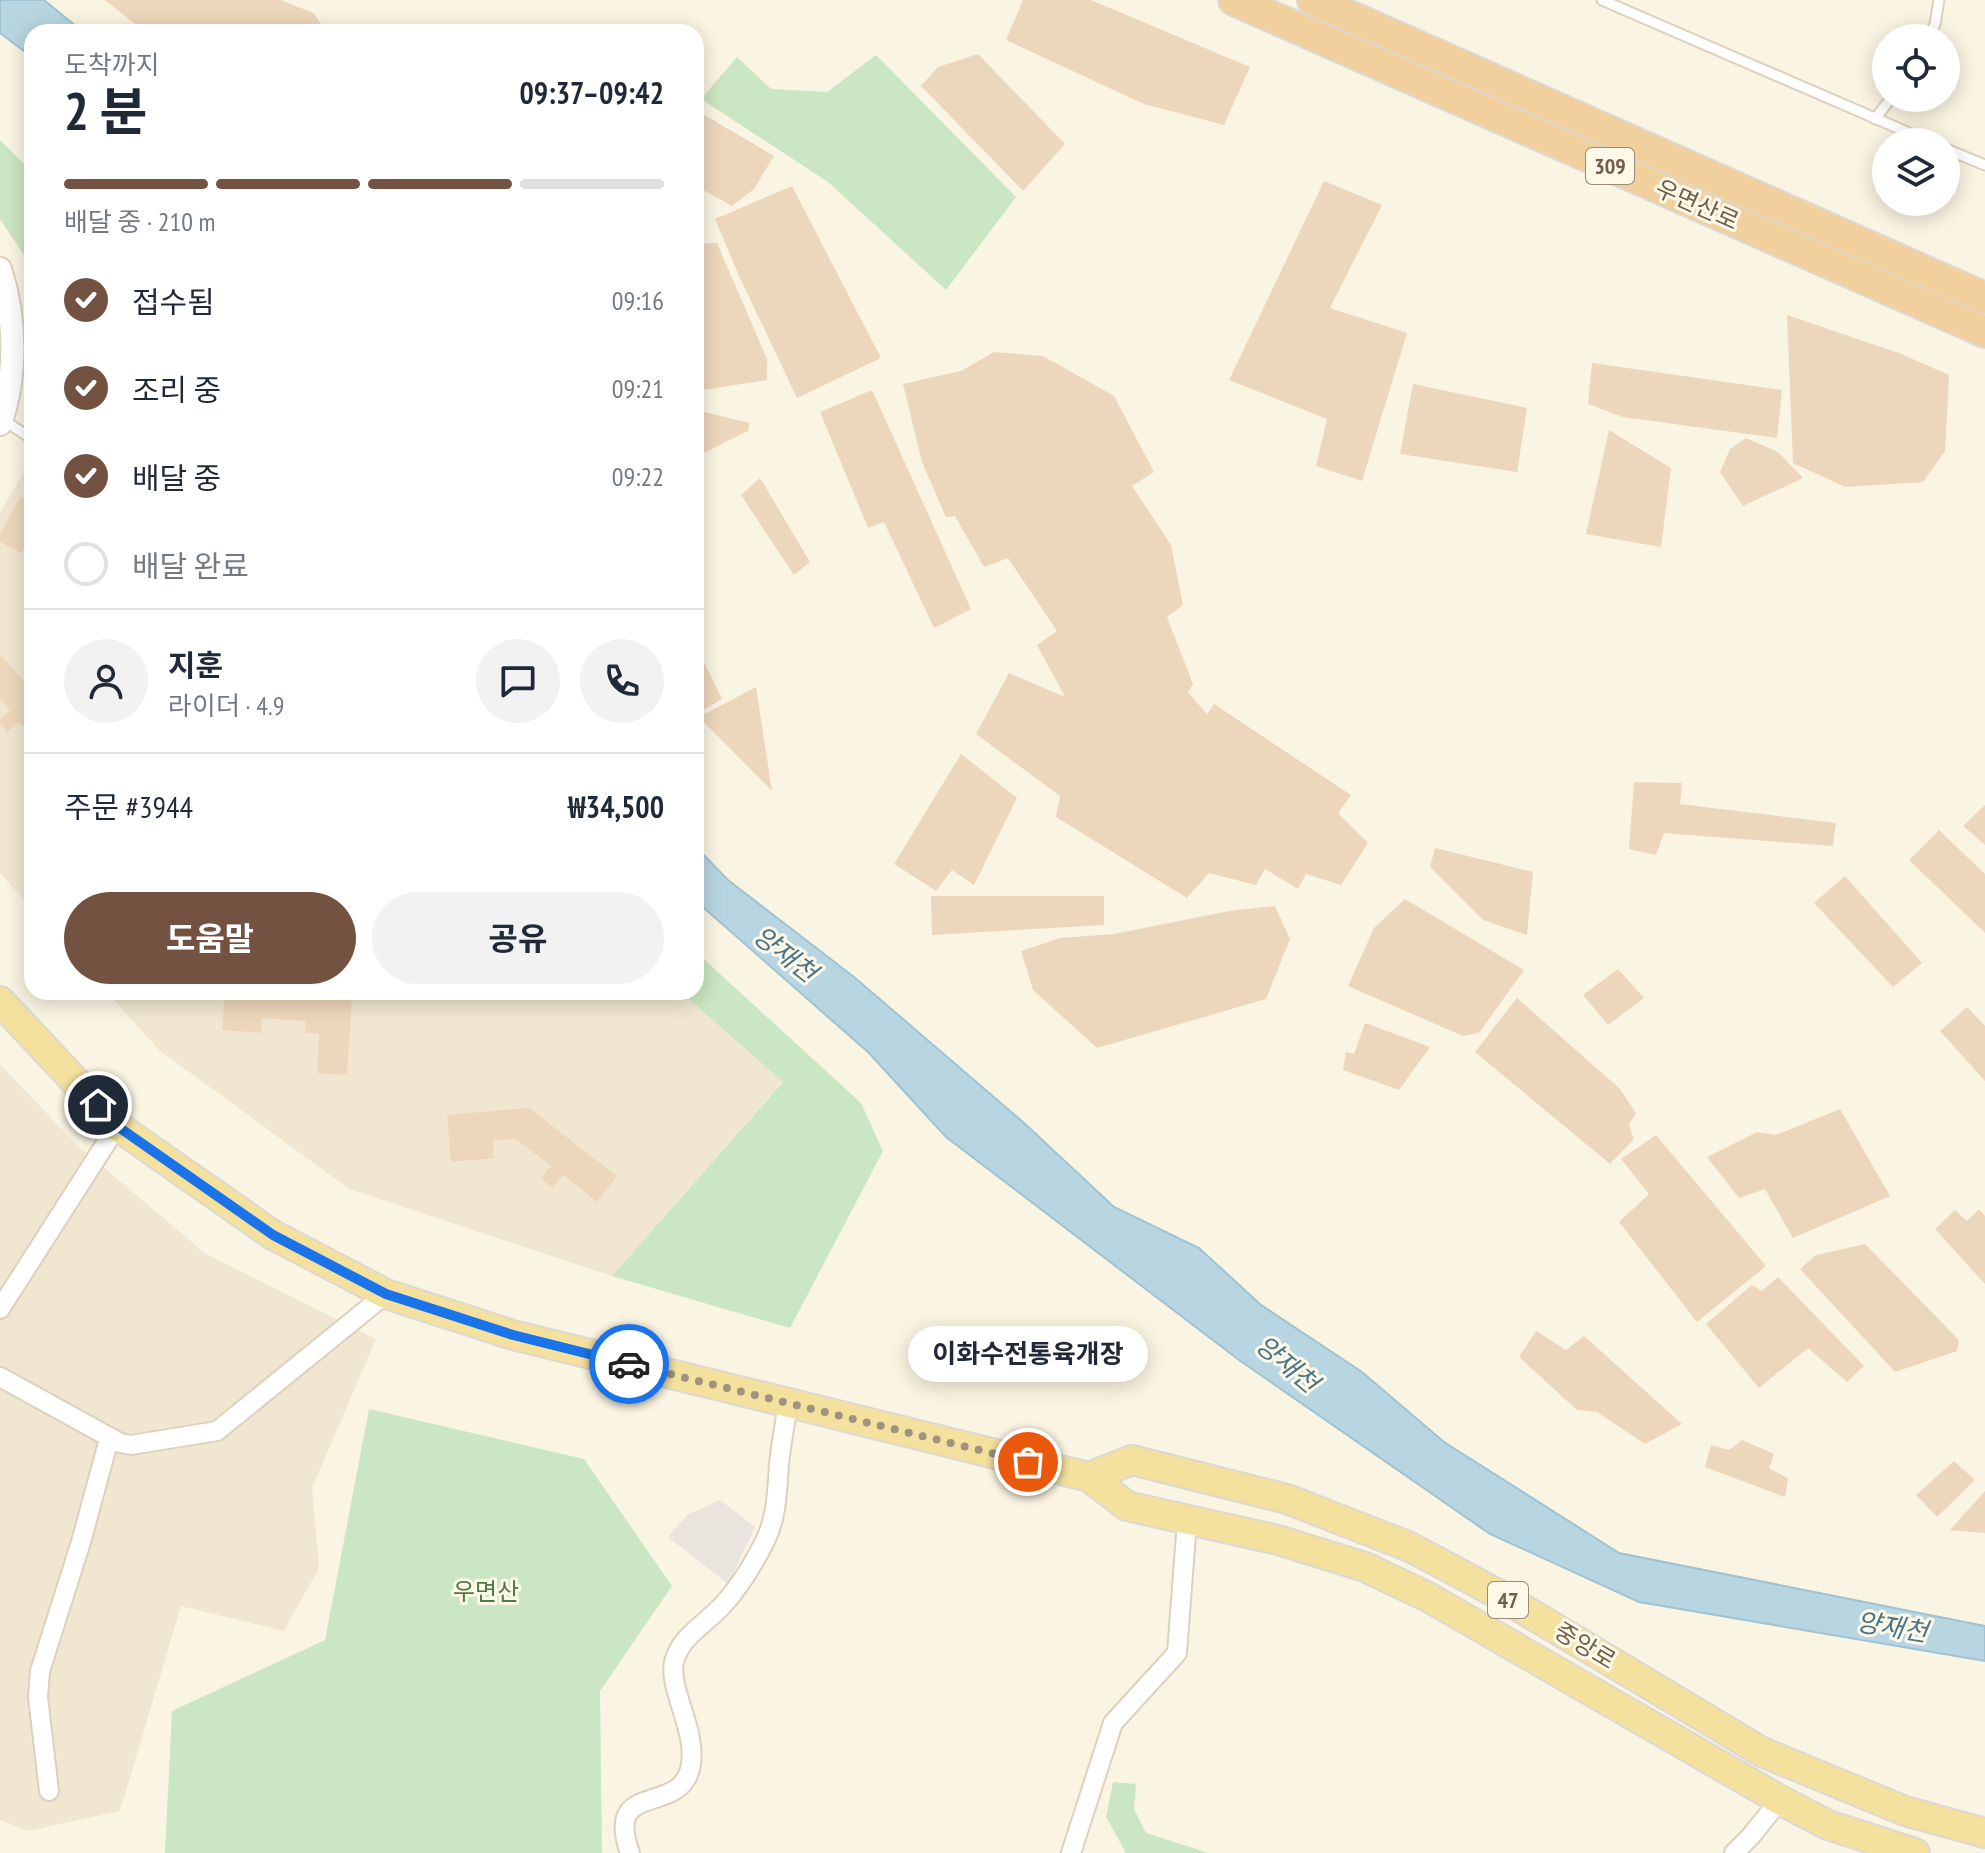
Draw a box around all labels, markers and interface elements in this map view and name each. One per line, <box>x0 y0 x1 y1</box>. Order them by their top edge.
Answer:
map controls <box>1872 24 1960 216</box>
button: locate <box>1872 24 1960 112</box>
text: 도착까지 <box>64 48 160 81</box>
text: 09:37–09:42 <box>520 73 664 112</box>
text: 2 분 <box>64 77 147 144</box>
button: layers <box>1872 128 1960 216</box>
road number: 309 <box>1586 148 1634 184</box>
street label: 우면산로 <box>1651 172 1744 237</box>
text: 배달 중 · 210 m <box>64 205 215 238</box>
icon: check <box>64 278 108 322</box>
text: 접수됨 <box>132 282 215 321</box>
text: 09:16 <box>612 284 664 317</box>
icon: check <box>64 366 108 410</box>
text: 조리 중 <box>132 370 221 409</box>
text: 09:21 <box>612 372 664 405</box>
icon: check <box>64 454 108 498</box>
text: 배달 중 <box>132 458 221 497</box>
text: 09:22 <box>612 460 664 493</box>
text: 배달 완료 <box>132 546 249 585</box>
button: person <box>64 639 148 723</box>
button: chat <box>476 639 560 723</box>
button: phone <box>580 639 664 723</box>
text: 지훈 <box>168 645 223 684</box>
text: 라이더 · 4.9 <box>168 689 284 722</box>
text: 주문 #3944 <box>64 787 193 826</box>
text: ₩34,500 <box>568 787 664 826</box>
button: 도움말 <box>64 892 356 984</box>
button: 공유 <box>372 892 664 984</box>
water label: 양재천 <box>747 919 826 991</box>
pin <box>64 1071 132 1139</box>
icon: home <box>76 1083 120 1127</box>
courier <box>589 1324 669 1404</box>
callout: 이화수전통육개장 <box>908 1326 1148 1382</box>
water label: 양재천 <box>1249 1328 1328 1401</box>
text: 이화수전통육개장 <box>932 1337 1124 1370</box>
icon: car <box>607 1342 651 1386</box>
pin <box>994 1428 1062 1496</box>
icon: bag <box>1006 1440 1050 1484</box>
park label: 우면산 <box>453 1576 519 1607</box>
road number: 47 <box>1488 1582 1528 1618</box>
water label: 양재천 <box>1854 1605 1933 1649</box>
street label: 중앙로 <box>1549 1615 1622 1676</box>

